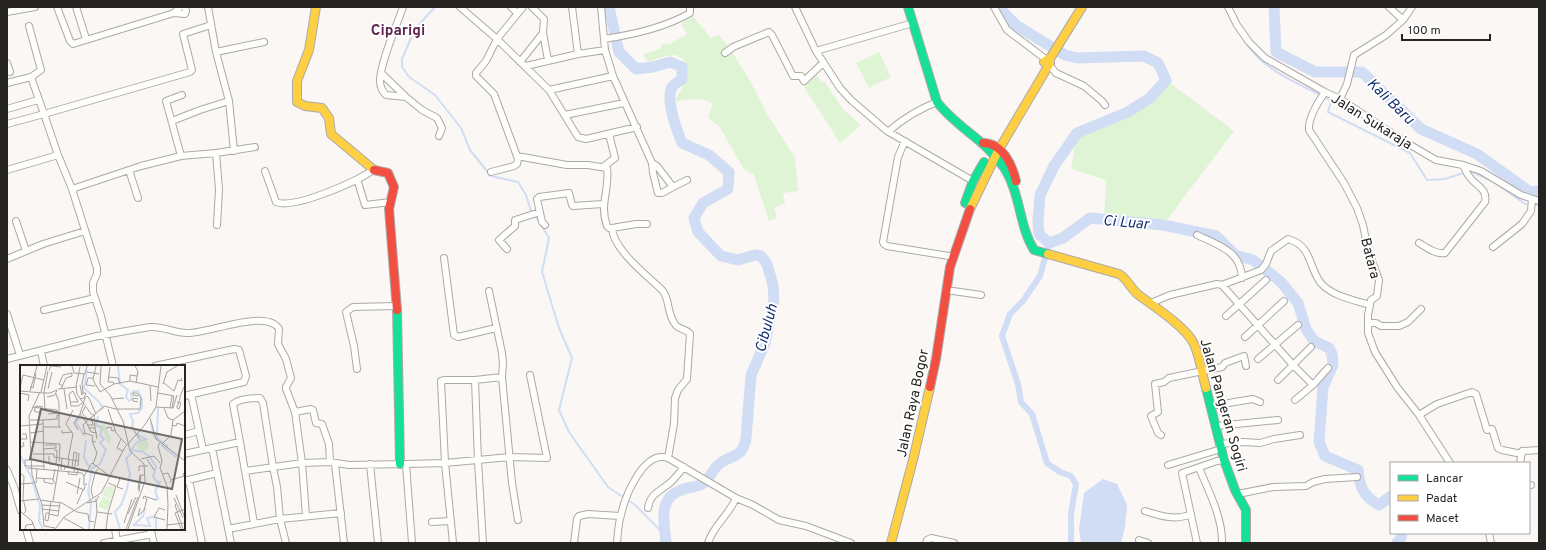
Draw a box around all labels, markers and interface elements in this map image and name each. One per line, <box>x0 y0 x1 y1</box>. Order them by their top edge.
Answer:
scale bar <box>1402 16 1490 42</box>
district label: Ciparigi <box>371 22 425 41</box>
text: 100 m <box>1408 23 1441 39</box>
water label: Kali Baru <box>1362 75 1418 130</box>
street label: Jalan Sukaraja <box>1328 91 1415 154</box>
water label: Ci Luar <box>1102 212 1151 235</box>
street label: Batara <box>1356 236 1383 281</box>
water label: Cibuluh <box>752 302 783 355</box>
street label: Jalan Pangeran Sogiri <box>1195 337 1250 474</box>
street label: Jalan Raya Bogor <box>894 347 933 459</box>
inset map <box>20 365 185 530</box>
legend <box>1390 462 1530 534</box>
text: Lancar <box>1426 471 1463 487</box>
text: Padat <box>1426 491 1457 507</box>
text: Macet <box>1426 511 1459 527</box>

